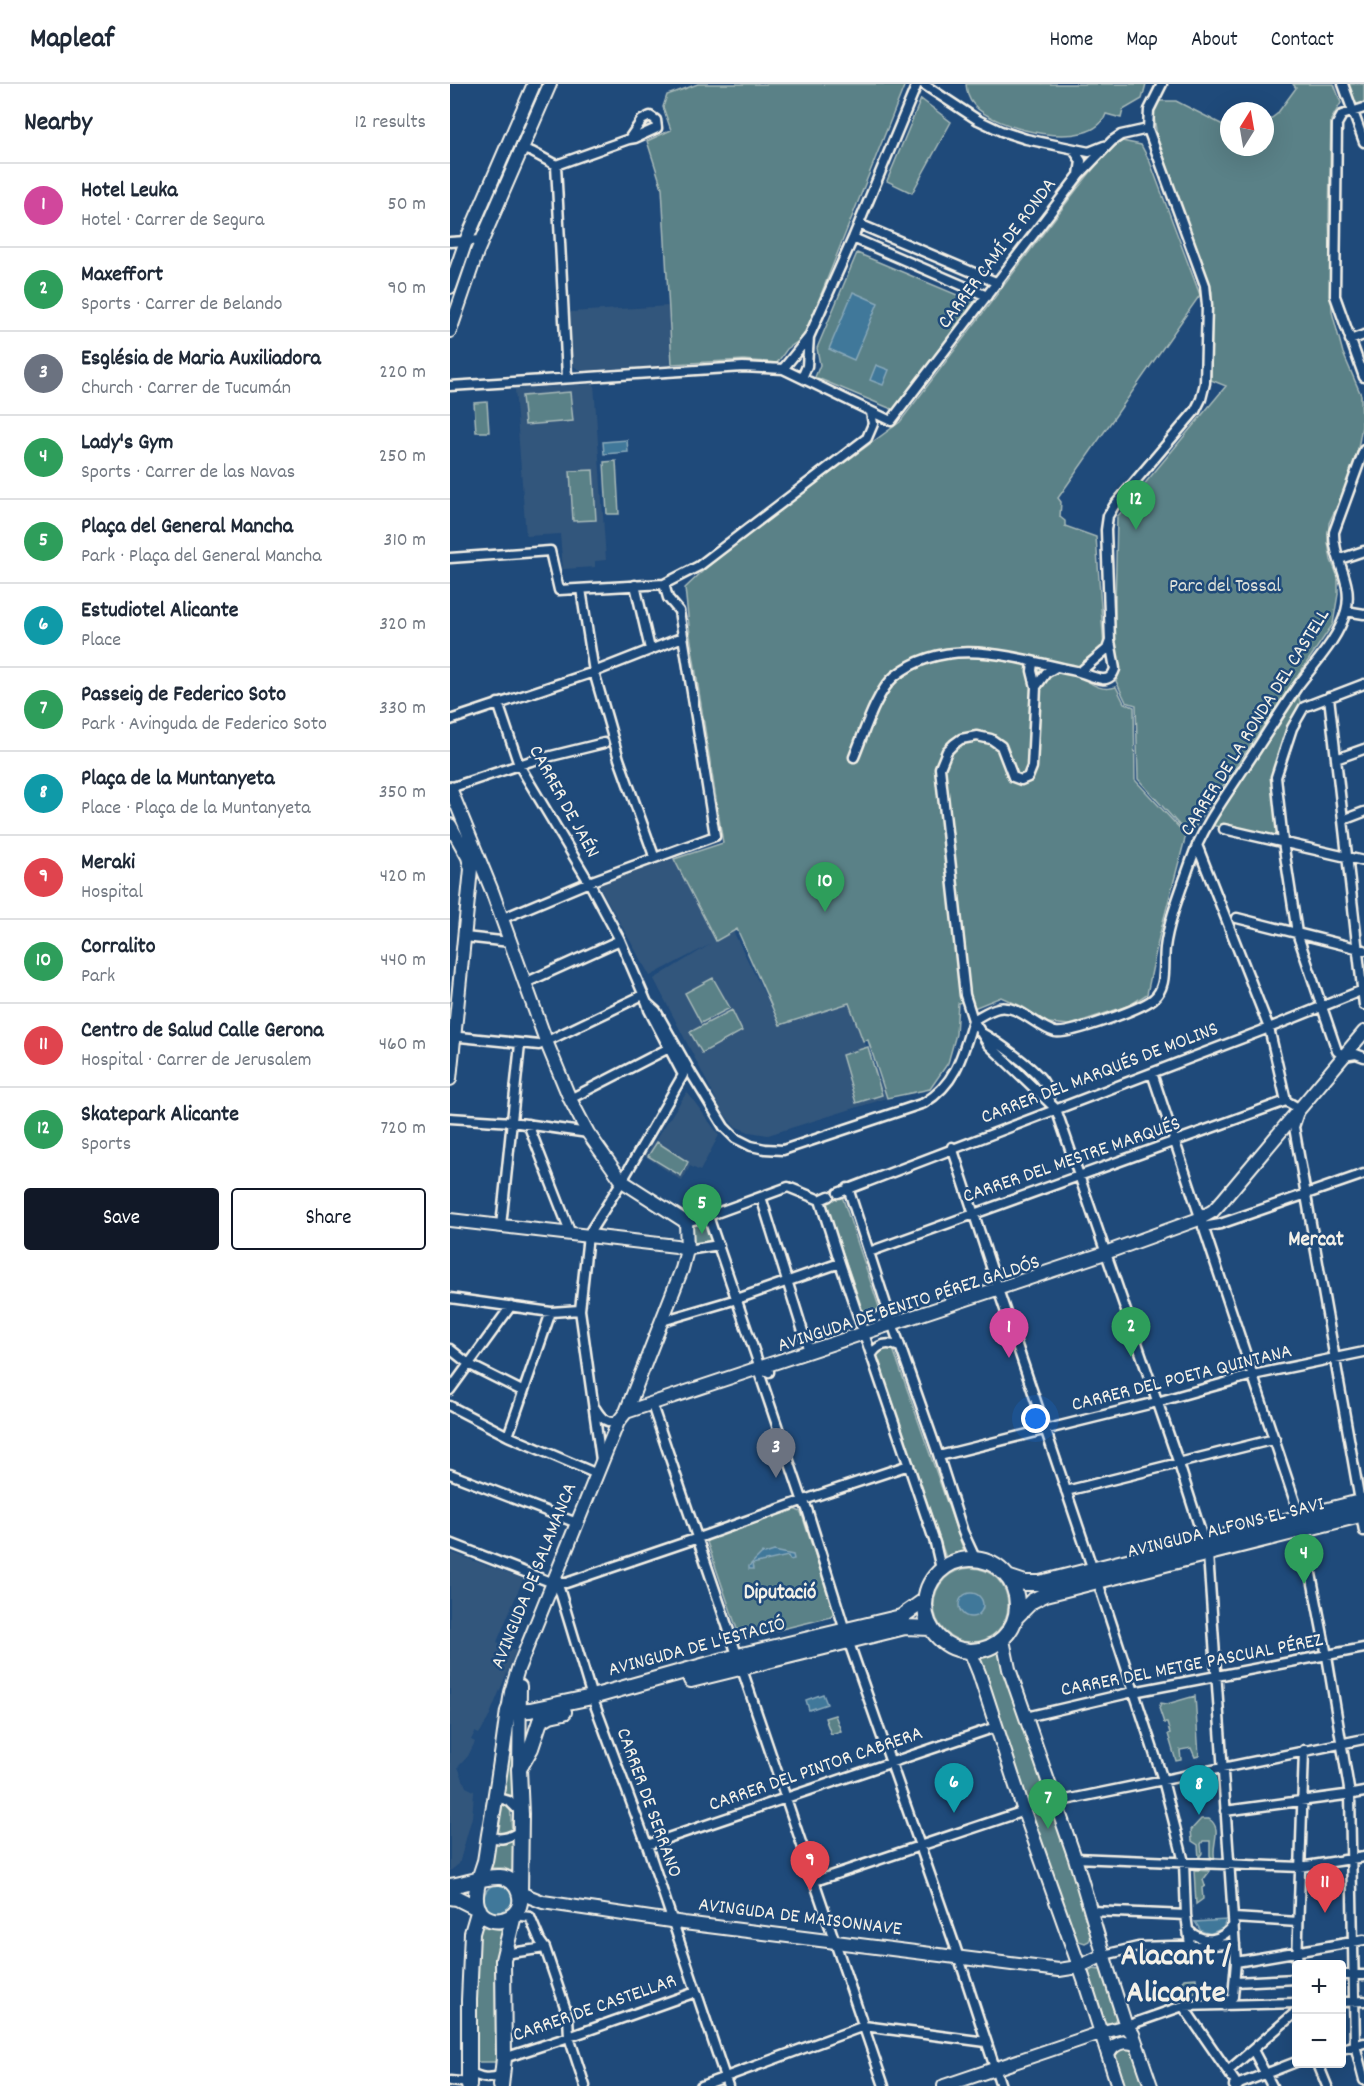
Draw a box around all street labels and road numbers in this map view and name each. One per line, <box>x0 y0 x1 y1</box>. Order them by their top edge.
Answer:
street label: CARRER CAMÍ DE RONDA <box>932 173 1064 335</box>
street label: CARRER DE LA RONDA DEL CASTELL <box>1174 604 1338 842</box>
street label: CARRER DE JAÉN <box>520 741 606 863</box>
street label: CARRER DEL MARQUÉS DE MOLINS <box>977 1016 1223 1132</box>
street label: CARRER DEL MESTRE MARQUÉS <box>959 1111 1185 1211</box>
street label: AVINGUDA DE BENITO PÉREZ GALDÓS <box>774 1249 1044 1361</box>
street label: CARRER DEL POETA QUINTANA <box>1069 1338 1295 1420</box>
street label: AVINGUDA DE SALAMANCA <box>485 1479 585 1673</box>
street label: AVINGUDA ALFONS EL SAVI <box>1124 1491 1328 1567</box>
street label: AVINGUDA DE L'ESTACIÓ <box>605 1611 789 1685</box>
street label: CARRER DEL METGE PASCUAL PÉREZ <box>1059 1627 1326 1705</box>
street label: CARRER DEL PINTOR CABRERA <box>705 1720 927 1820</box>
street label: CARRER DE SERRANO <box>608 1724 688 1882</box>
street label: AVINGUDA DE MAISONNAVE <box>697 1892 903 1944</box>
street label: CARRER DE CASTELLAR <box>509 1968 681 2050</box>

